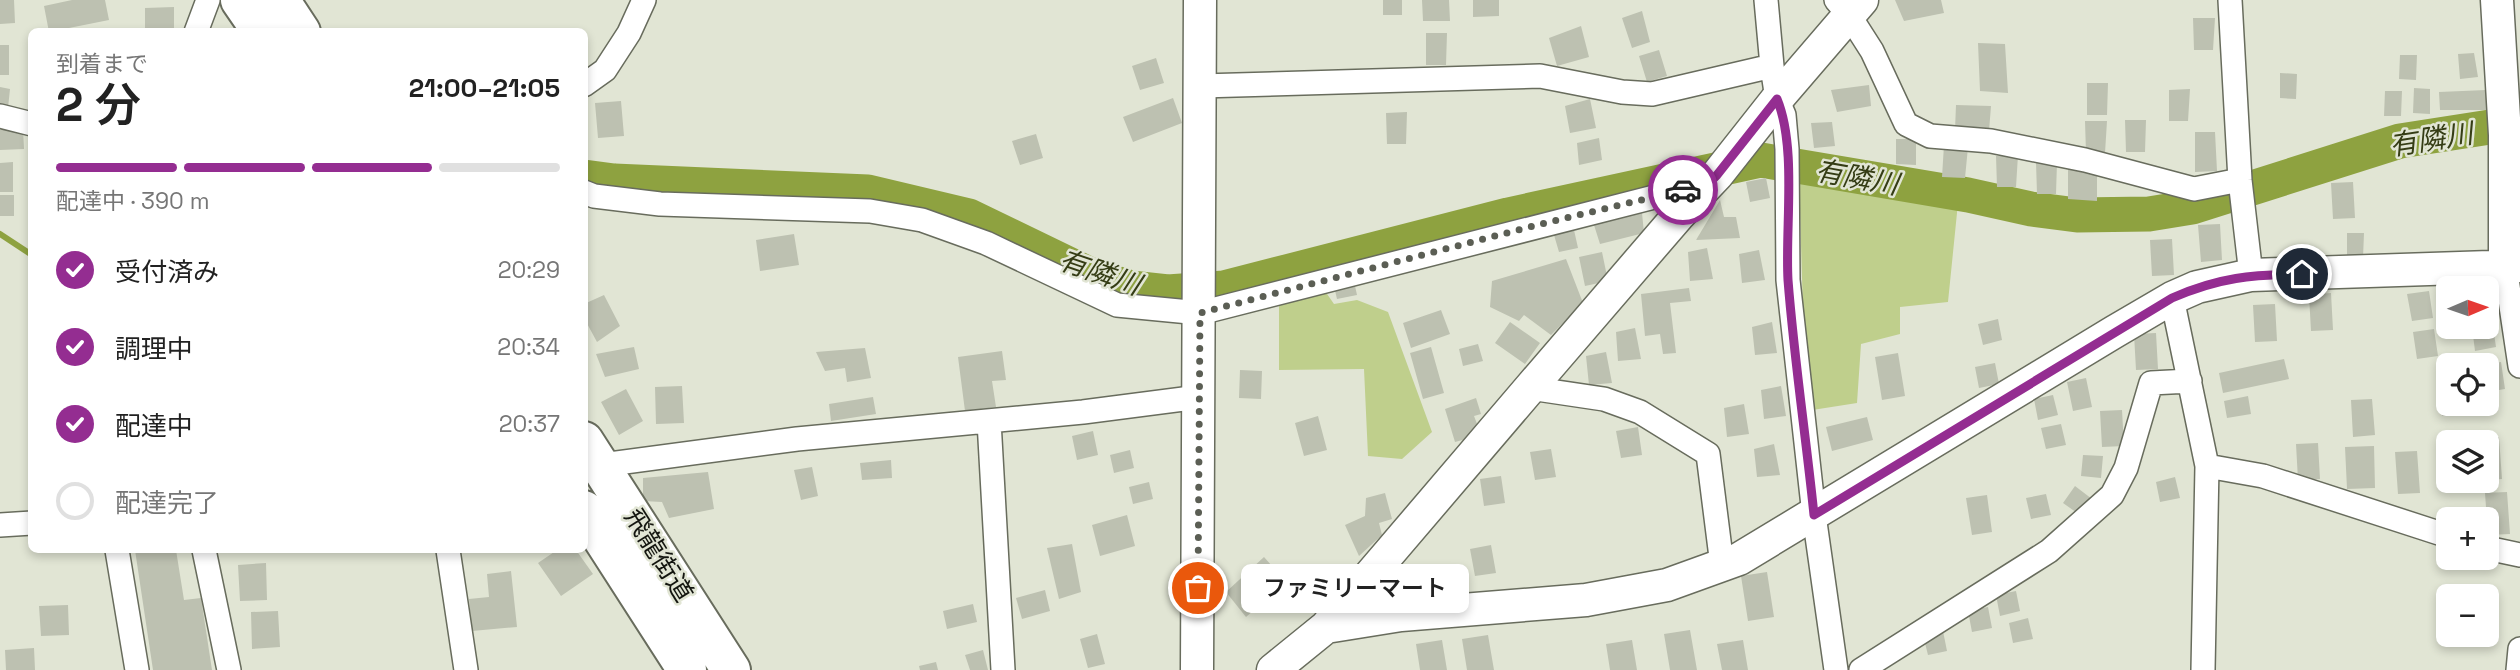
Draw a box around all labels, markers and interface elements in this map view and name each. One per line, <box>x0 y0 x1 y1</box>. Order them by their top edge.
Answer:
text: 到着まで <box>56 49 148 79</box>
text: 21:00–21:05 <box>409 71 560 105</box>
text: 2 分 <box>56 76 141 134</box>
water label: 有隣川 <box>2387 114 2478 163</box>
water label: 有隣川 <box>1813 152 1904 203</box>
courier <box>1648 155 1718 225</box>
icon: car <box>1664 171 1702 209</box>
text: 配達中 · 390 m <box>56 186 210 216</box>
water label: 有隣川 <box>1054 241 1148 304</box>
pin <box>2272 244 2332 304</box>
icon: check <box>56 251 94 289</box>
text: 受付済み <box>115 255 219 289</box>
text: 20:29 <box>498 255 560 285</box>
icon: home <box>2283 255 2321 293</box>
north arrow <box>2436 276 2499 340</box>
map controls <box>2436 276 2499 647</box>
icon: check <box>56 328 94 366</box>
text: 調理中 <box>115 332 193 366</box>
text: 20:34 <box>497 332 560 362</box>
button: locate <box>2436 353 2499 416</box>
icon: check <box>56 405 94 443</box>
text: 配達中 <box>115 409 193 443</box>
text: 20:37 <box>499 409 560 439</box>
button: layers <box>2436 430 2499 493</box>
text: 配達完了 <box>115 486 219 520</box>
street label: 飛龍街道 <box>617 502 701 608</box>
button: + <box>2436 507 2499 570</box>
pin <box>1168 558 1228 618</box>
callout: ファミリーマート <box>1240 564 1468 612</box>
icon: bag <box>1179 569 1217 607</box>
text: ファミリーマート <box>1263 573 1447 603</box>
button: − <box>2436 584 2499 647</box>

